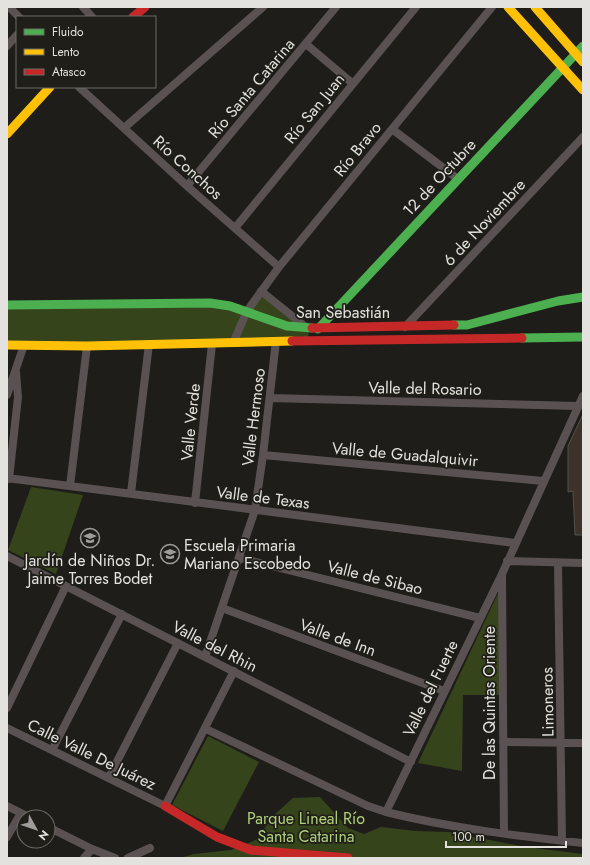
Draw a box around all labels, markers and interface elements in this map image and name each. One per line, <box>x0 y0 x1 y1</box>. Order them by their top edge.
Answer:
legend <box>16 16 156 88</box>
text: Fluido <box>52 23 84 41</box>
street label: Río Santa Catarina <box>203 34 300 143</box>
text: Lento <box>52 43 80 61</box>
text: Atasco <box>52 63 86 81</box>
street label: Río San Juan <box>279 68 350 148</box>
street label: Río Bravo <box>328 117 387 182</box>
street label: Río Conchos <box>148 130 227 205</box>
street label: 12 de Octubre <box>397 134 481 221</box>
street label: 6 de Noviembre <box>438 174 531 271</box>
street label: San Sebastián <box>296 301 390 324</box>
street label: Valle Hermoso <box>236 366 271 467</box>
street label: Valle del Rosario <box>368 376 482 401</box>
street label: Valle Verde <box>175 382 206 462</box>
street label: Valle de Guadalquivir <box>331 437 479 472</box>
street label: Valle de Texas <box>215 480 311 515</box>
school or university icon: Jardín de Niños Dr. Jaime Torres Bodet <box>79 527 101 549</box>
place label: Escuela Primaria Mariano Escobedo <box>184 534 311 575</box>
school or university icon: Escuela Primaria Mariano Escobedo <box>159 543 181 565</box>
place label: Jardín de Niños Dr. Jaime Torres Bodet <box>23 549 155 590</box>
street label: Valle de Sibao <box>325 555 425 601</box>
street label: Valle de Inn <box>296 613 379 662</box>
street label: Valle del Rhin <box>168 615 261 678</box>
street label: De las Quintas Oriente <box>478 626 501 780</box>
street label: Valle del Fuerte <box>397 636 464 740</box>
street label: Limoneros <box>535 667 560 737</box>
street label: Calle Valle De Juárez <box>24 713 161 796</box>
park label: Parque Lineal Río Santa Catarina <box>247 807 365 848</box>
north arrow <box>16 809 56 849</box>
scale bar <box>446 823 566 849</box>
text: N <box>35 827 53 844</box>
text: 100 m <box>452 828 485 846</box>

